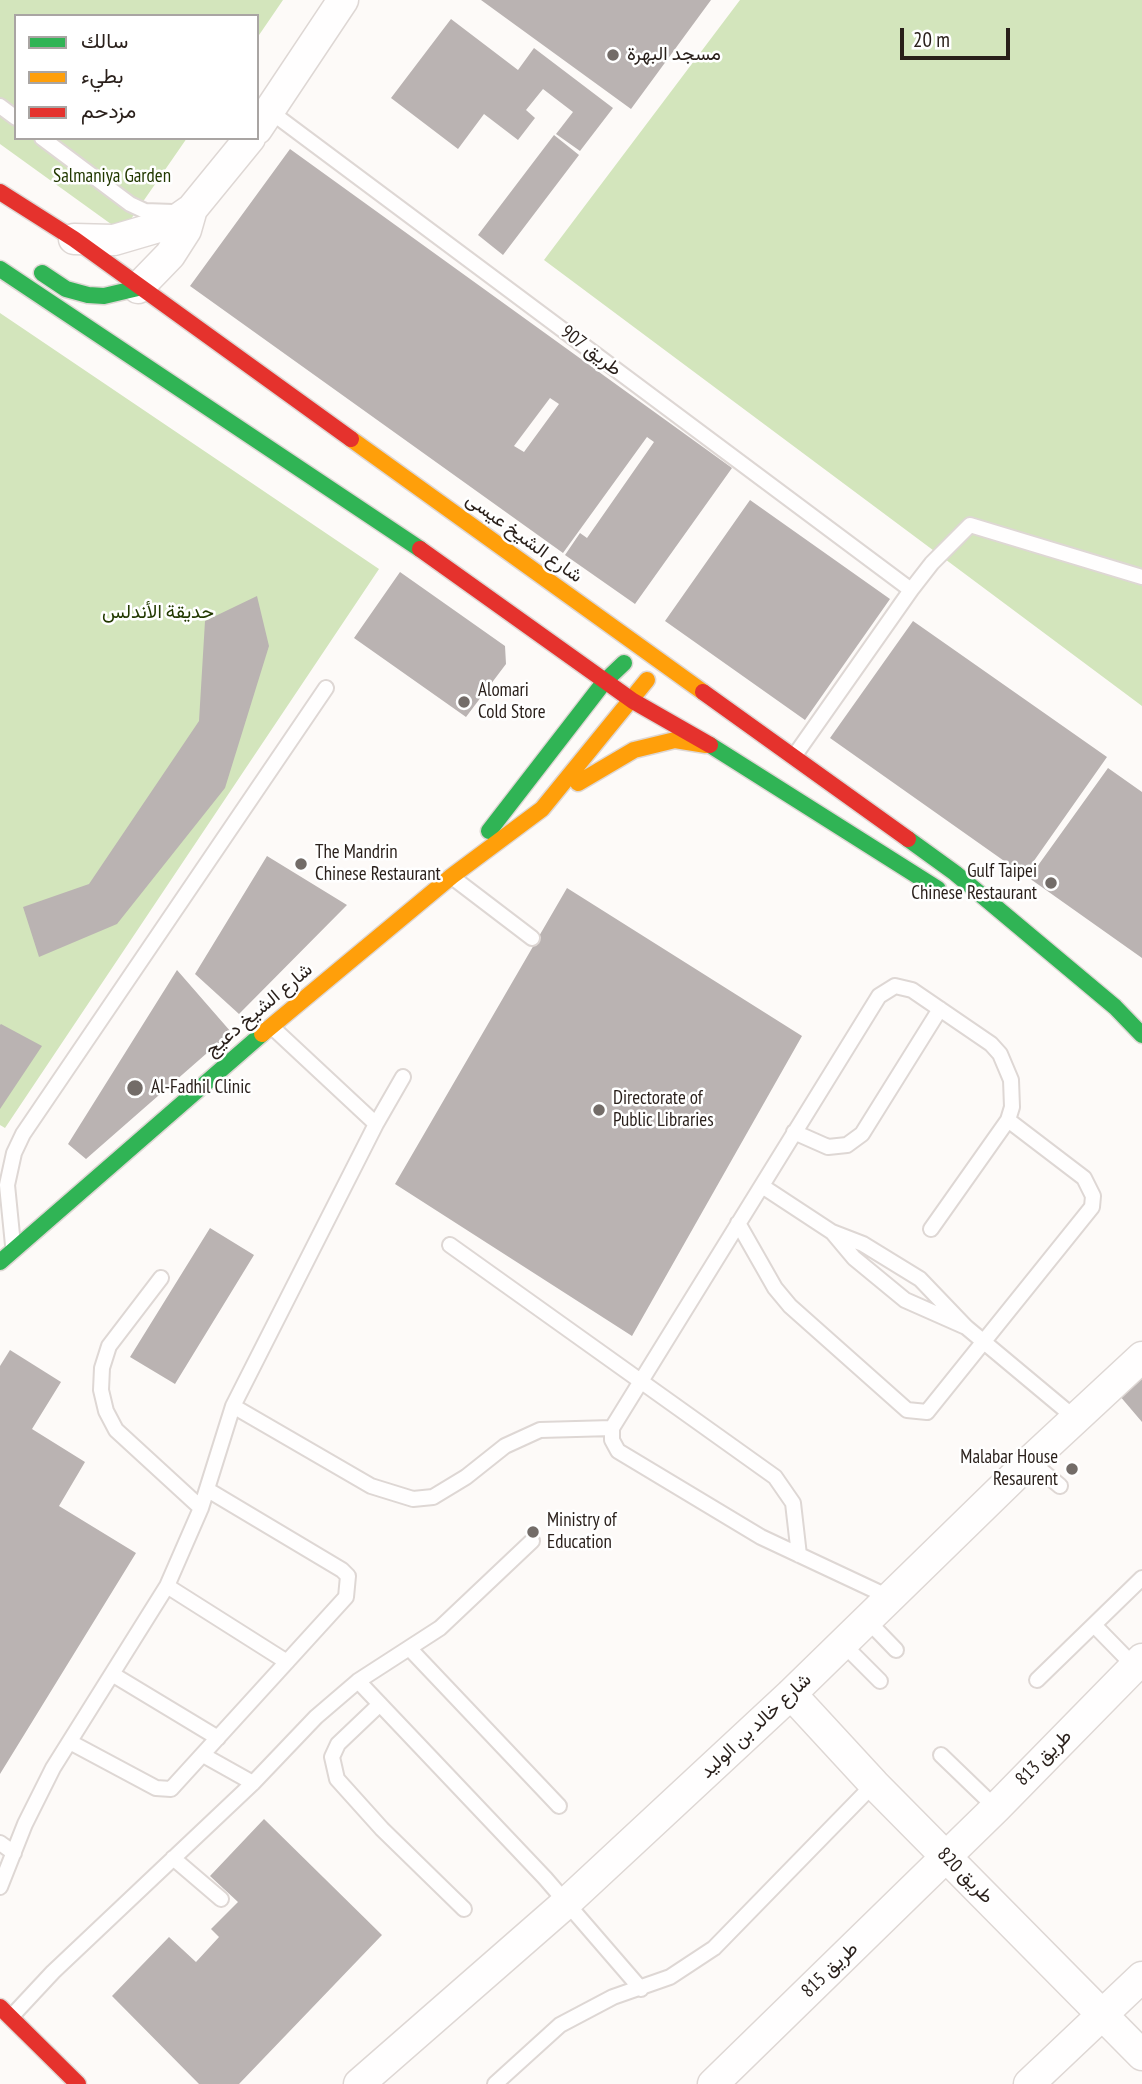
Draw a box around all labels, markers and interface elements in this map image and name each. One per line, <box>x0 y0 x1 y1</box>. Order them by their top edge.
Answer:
legend <box>14 14 259 140</box>
scale bar <box>904 14 1014 58</box>
text: 20 m <box>913 26 950 53</box>
text: سالك <box>81 27 128 54</box>
place label: مسجد البهرة <box>627 44 721 66</box>
marker: مسجد البهرة <box>605 47 621 63</box>
text: بطيء <box>81 62 124 89</box>
text: مزدحم <box>81 97 136 124</box>
park label: Salmaniya Garden <box>53 166 171 188</box>
street label: طريق 907 <box>556 321 626 381</box>
street label: شارع الشيخ عيسى <box>461 488 587 588</box>
park label: حديقة الأندلس <box>102 602 214 624</box>
place label: Alomari Cold Store <box>478 680 546 724</box>
marker: Alomari Cold Store <box>456 694 472 710</box>
place label: The Mandrin Chinese Restaurant <box>315 842 441 886</box>
marker: The Mandrin Chinese Restaurant <box>293 856 309 872</box>
place label: Gulf Taipei Chinese Restaurant <box>911 861 1037 905</box>
marker: Gulf Taipei Chinese Restaurant <box>1043 875 1059 891</box>
street label: شارع الشيخ دعيج <box>201 958 317 1062</box>
place label: Al-Fadhil Clinic <box>151 1077 251 1099</box>
marker: Al-Fadhil Clinic <box>125 1078 145 1098</box>
place label: Directorate of Public Libraries <box>613 1088 714 1132</box>
marker: Directorate of Public Libraries <box>591 1102 607 1118</box>
place label: Malabar House Resaurent <box>960 1447 1058 1491</box>
marker: Malabar House Resaurent <box>1064 1461 1080 1477</box>
place label: Ministry of Education <box>547 1510 617 1554</box>
marker: Ministry of Education <box>525 1524 541 1540</box>
street label: شارع خالد بن الوليد <box>696 1669 816 1783</box>
street label: طريق 813 <box>1011 1725 1077 1791</box>
street label: طريق 820 <box>932 1843 998 1909</box>
street label: طريق 815 <box>797 1938 863 2002</box>

